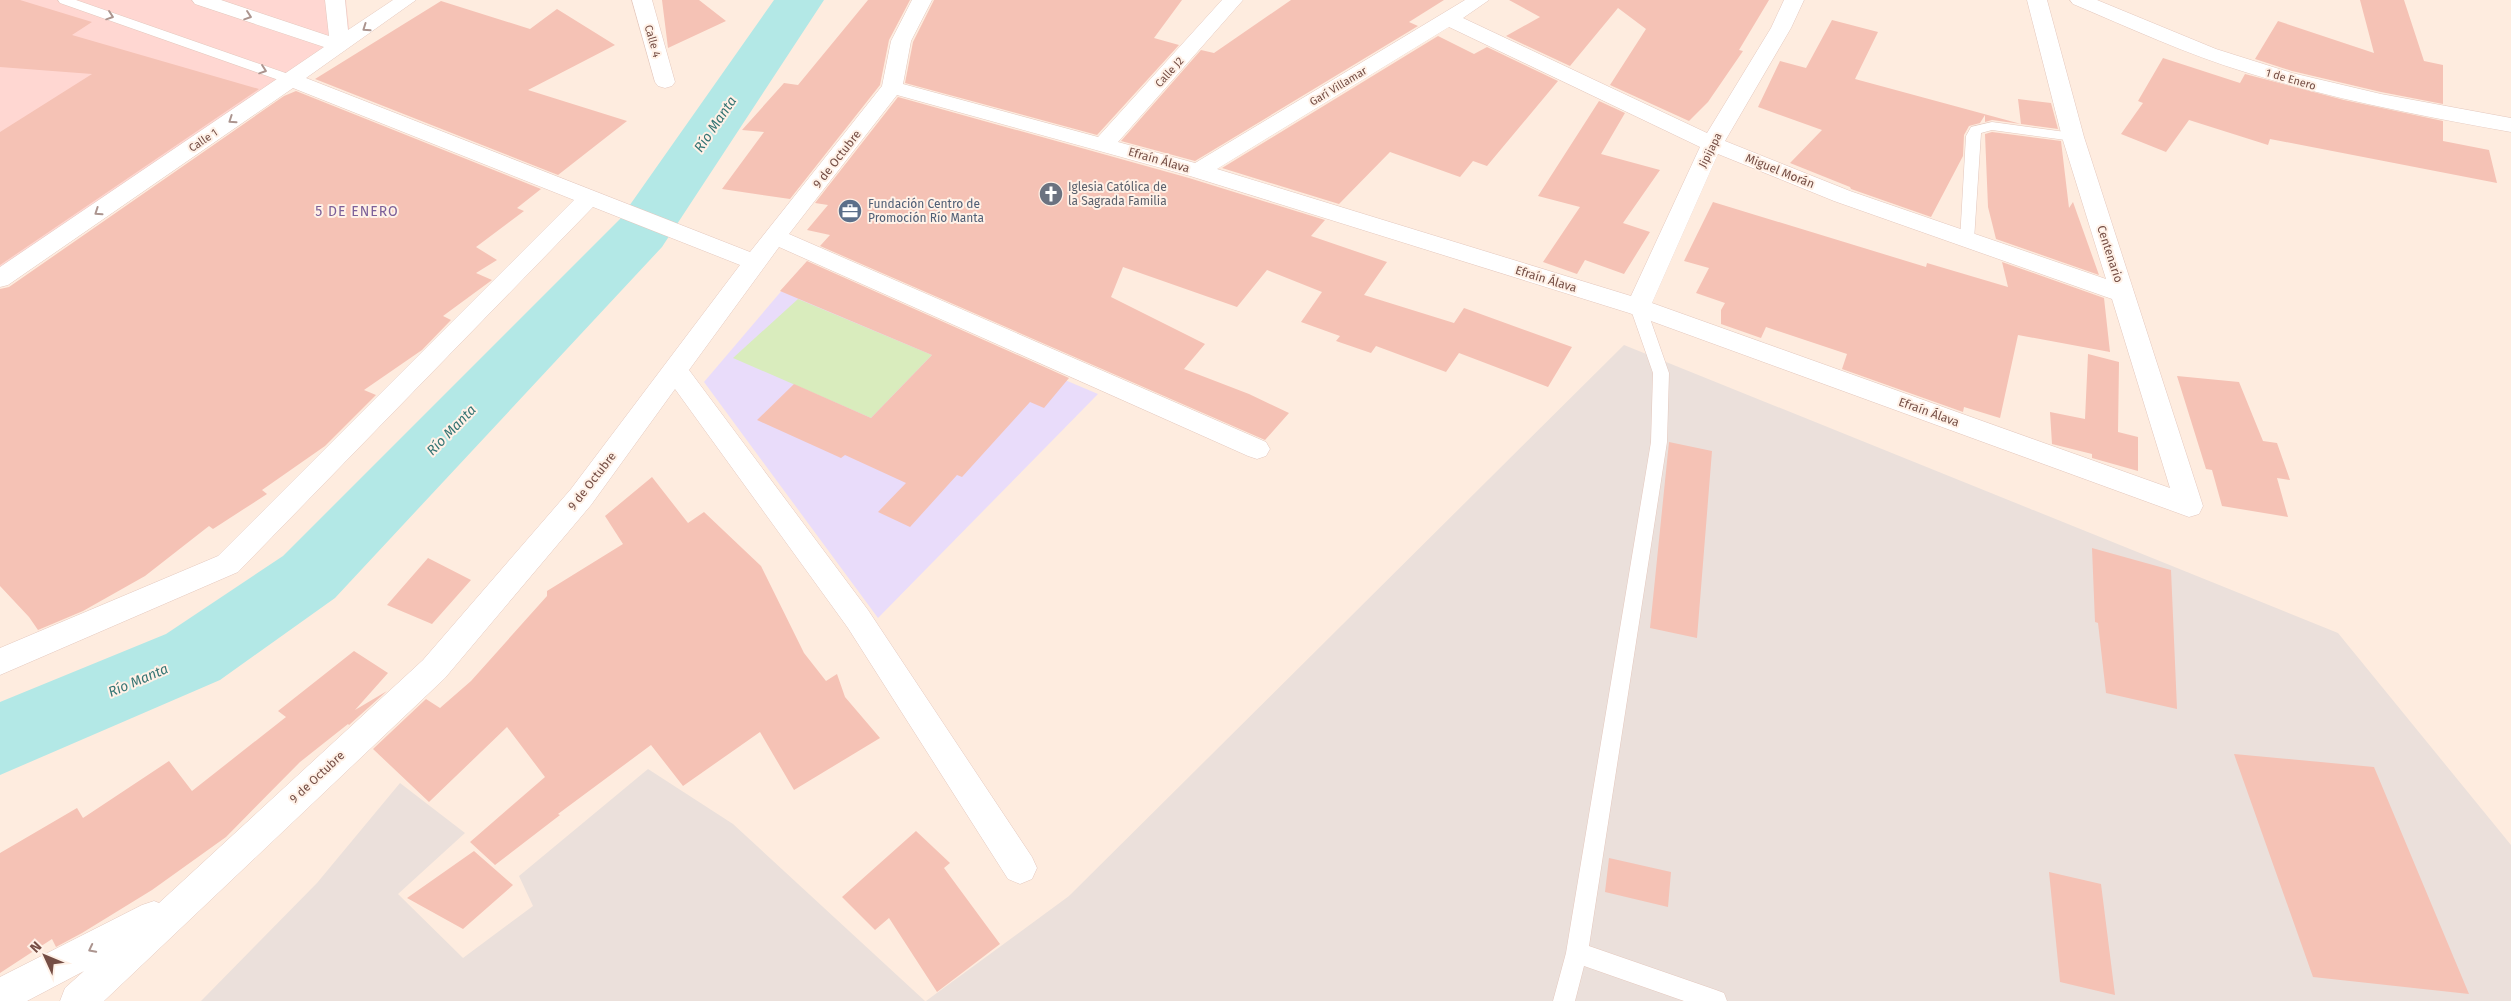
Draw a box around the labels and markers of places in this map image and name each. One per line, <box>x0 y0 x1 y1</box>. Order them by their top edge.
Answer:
place label: Iglesia Católica de la Sagrada Familia <box>1068 180 1167 208</box>
church icon: Iglesia Católica de la Sagrada Familia <box>1038 181 1064 207</box>
place label: Fundación Centro de Promoción Río Manta <box>868 197 984 225</box>
office icon: Fundación Centro de Promoción Río Manta <box>837 198 863 224</box>

